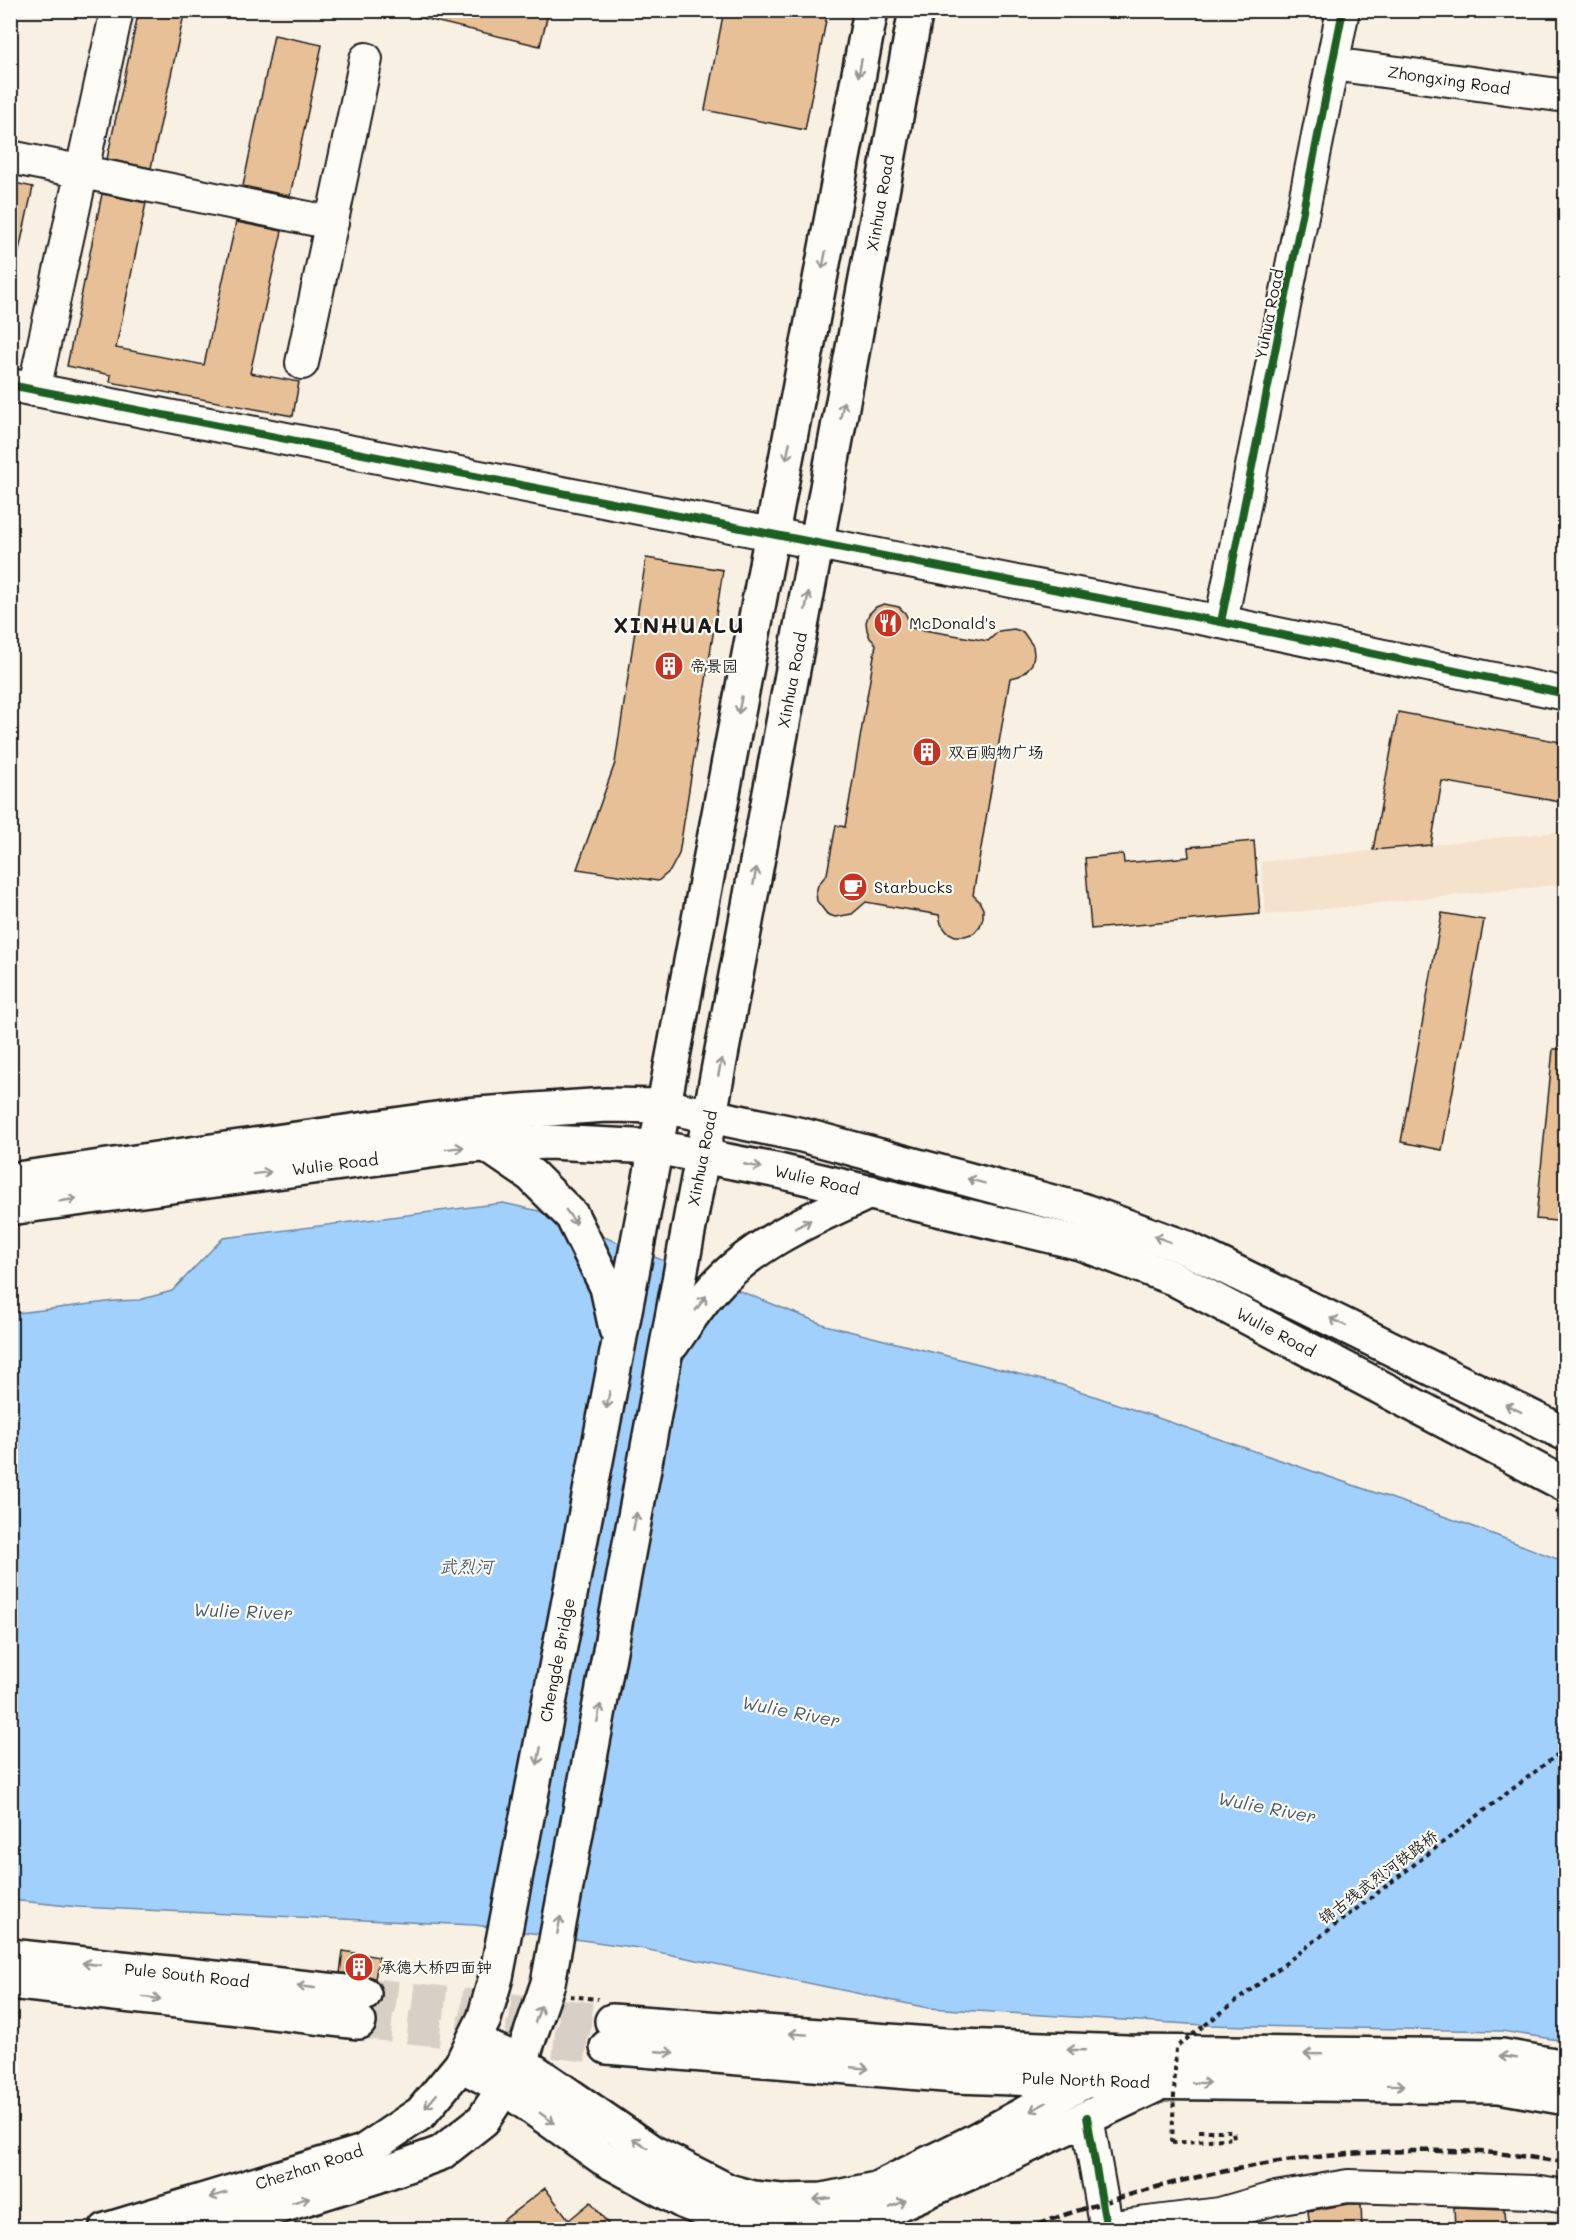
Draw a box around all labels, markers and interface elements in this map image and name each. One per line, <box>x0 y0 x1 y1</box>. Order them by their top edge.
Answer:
one-way arrow <box>854 58 865 77</box>
street label: Zhongxing Road <box>1386 61 1512 99</box>
street label: Xinhua Road <box>861 153 898 253</box>
one-way arrow <box>818 249 829 269</box>
street label: Yuhua Road <box>1249 267 1288 361</box>
one-way arrow <box>837 400 848 420</box>
one-way arrow <box>782 441 793 460</box>
one-way arrow <box>801 592 812 612</box>
restaurant icon: McDonald's <box>872 607 904 639</box>
district label: XINHUALU <box>613 610 745 639</box>
place label: McDonald's <box>909 612 996 633</box>
street label: Xinhua Road <box>772 630 811 730</box>
building icon: 帝景园 <box>653 650 685 682</box>
place label: 帝景园 <box>690 655 738 676</box>
one-way arrow <box>734 694 745 714</box>
building icon: 双百购物广场 <box>911 736 943 768</box>
place label: 双百购物广场 <box>948 741 1044 762</box>
one-way arrow <box>750 866 761 886</box>
cafe icon: Starbucks <box>837 871 869 903</box>
place label: Starbucks <box>874 876 953 897</box>
one-way arrow <box>714 1058 725 1078</box>
street label: Xinhua Road <box>682 1108 721 1208</box>
one-way arrow <box>445 1142 464 1153</box>
street label: Wulie Road <box>291 1148 379 1179</box>
street label: Wulie Road <box>773 1160 862 1199</box>
one-way arrow <box>742 1161 762 1172</box>
one-way arrow <box>251 1168 271 1179</box>
one-way arrow <box>966 1175 985 1187</box>
one-way arrow <box>58 1194 78 1205</box>
one-way arrow <box>565 1209 577 1225</box>
one-way arrow <box>794 1218 811 1230</box>
one-way arrow <box>1153 1233 1172 1244</box>
one-way arrow <box>695 1295 708 1311</box>
street label: Wulie Road <box>1233 1302 1319 1361</box>
one-way arrow <box>1329 1316 1347 1328</box>
one-way arrow <box>602 1390 613 1409</box>
one-way arrow <box>1504 1402 1522 1414</box>
one-way arrow <box>630 1512 641 1532</box>
water label: 武烈河 <box>439 1554 496 1578</box>
street label: Chengde Bridge <box>534 1596 579 1724</box>
water label: Wulie River <box>193 1597 293 1625</box>
water label: Wulie River <box>740 1690 842 1732</box>
one-way arrow <box>594 1704 605 1723</box>
one-way arrow <box>533 1746 544 1766</box>
water label: Wulie River <box>1216 1786 1318 1828</box>
street label: 锦古线武烈河铁路桥 <box>1314 1825 1442 1928</box>
one-way arrow <box>554 1916 565 1936</box>
building icon: 承德大桥四面钟 <box>343 1951 375 1983</box>
place label: 承德大桥四面钟 <box>380 1956 492 1977</box>
street label: Pule South Road <box>123 1957 251 1992</box>
one-way arrow <box>81 1958 101 1969</box>
one-way arrow <box>296 1981 316 1992</box>
one-way arrow <box>142 1993 162 2004</box>
one-way arrow <box>533 2005 544 2024</box>
one-way arrow <box>788 2028 808 2039</box>
one-way arrow <box>1067 2045 1087 2056</box>
one-way arrow <box>655 2047 675 2058</box>
one-way arrow <box>1304 2048 1324 2060</box>
one-way arrow <box>1499 2052 1518 2063</box>
one-way arrow <box>849 2062 869 2073</box>
street label: Pule North Road <box>1022 2067 1150 2092</box>
one-way arrow <box>1191 2077 1211 2089</box>
one-way arrow <box>1386 2079 1406 2091</box>
one-way arrow <box>424 2093 438 2108</box>
one-way arrow <box>1030 2101 1047 2113</box>
one-way arrow <box>538 2111 554 2124</box>
one-way arrow <box>632 2137 649 2149</box>
street label: Chezhan Road <box>252 2139 365 2194</box>
one-way arrow <box>209 2190 228 2201</box>
one-way arrow <box>291 2193 310 2204</box>
one-way arrow <box>812 2194 832 2205</box>
one-way arrow <box>889 2198 907 2209</box>

